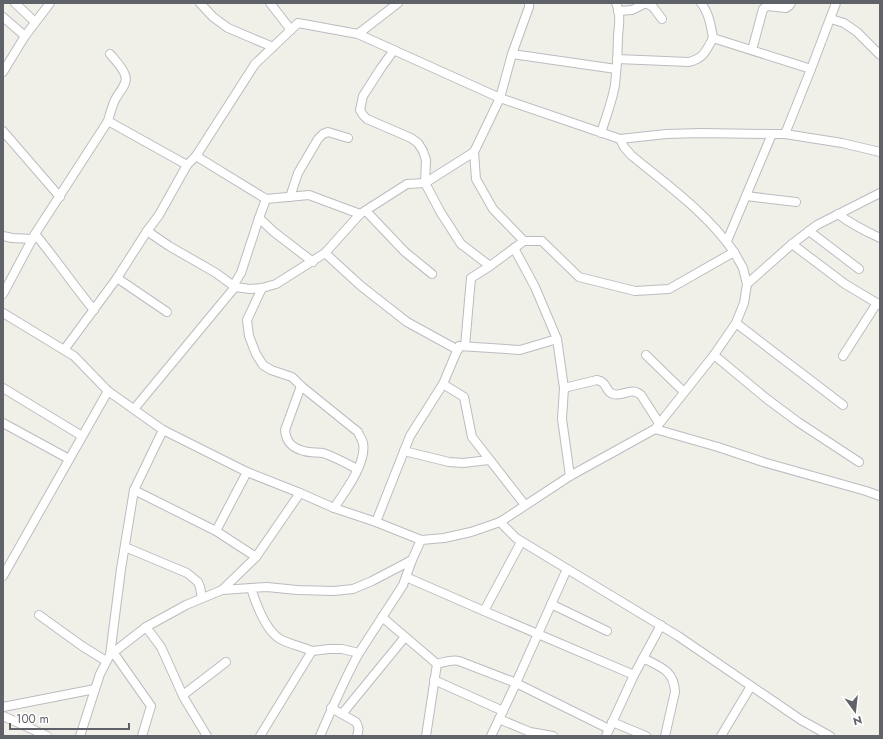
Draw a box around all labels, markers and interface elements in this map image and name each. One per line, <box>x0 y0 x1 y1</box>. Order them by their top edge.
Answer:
north arrow <box>835 691 875 731</box>
scale bar <box>10 705 129 731</box>
text: 100 m <box>16 710 49 728</box>
text: N <box>851 712 864 730</box>

